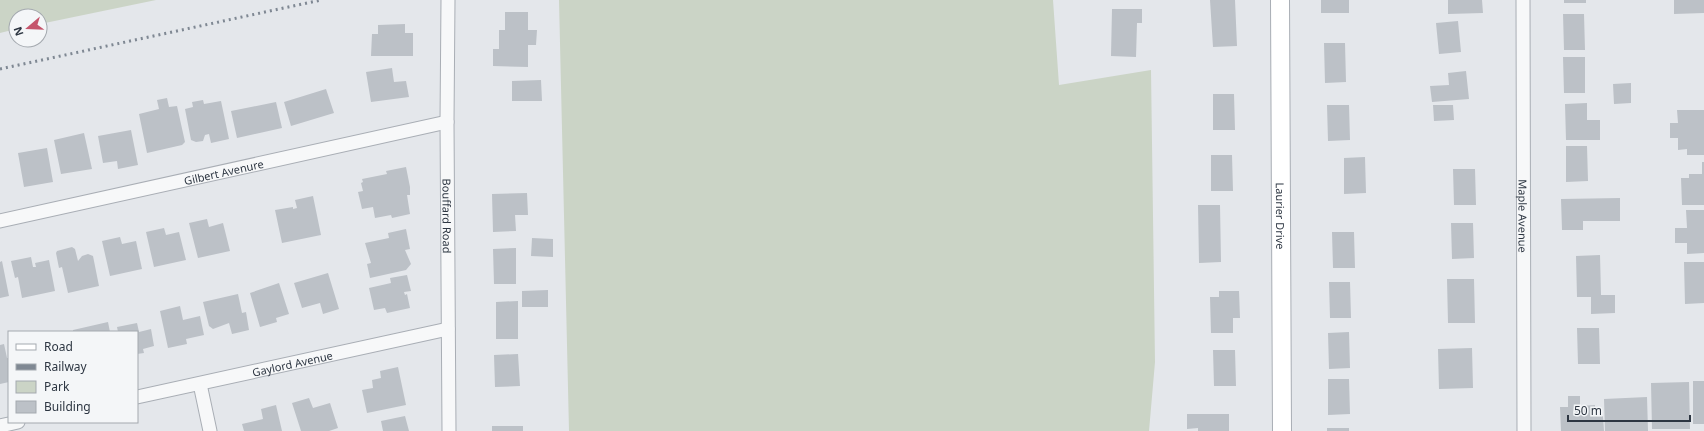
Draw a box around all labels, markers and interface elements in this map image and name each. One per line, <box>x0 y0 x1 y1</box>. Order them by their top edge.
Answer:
north arrow <box>8 8 48 48</box>
text: N <box>10 25 27 38</box>
street label: Gilbert Avenure <box>182 155 265 188</box>
street label: Bouffard Road <box>440 179 455 253</box>
street label: Maple Avenue <box>1516 179 1531 253</box>
street label: Laurier Drive <box>1273 182 1289 250</box>
legend <box>8 331 138 423</box>
text: Road <box>44 338 73 355</box>
street label: Gaylord Avenue <box>251 347 334 379</box>
text: Railway <box>44 358 88 375</box>
text: Park <box>44 378 70 395</box>
scale bar <box>1568 397 1690 423</box>
text: Building <box>44 398 91 415</box>
text: 50 m <box>1574 402 1602 419</box>

